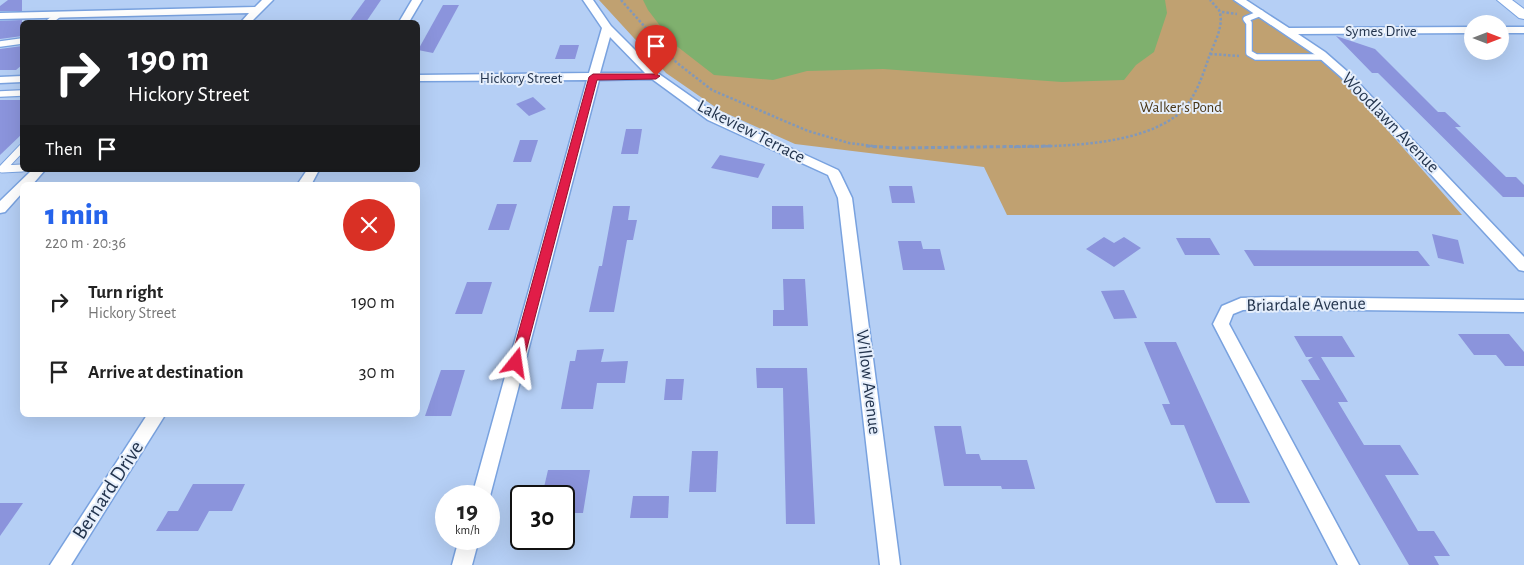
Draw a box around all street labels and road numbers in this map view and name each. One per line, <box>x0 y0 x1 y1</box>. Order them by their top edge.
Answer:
street label: Symes Drive <box>1345 24 1417 39</box>
street label: Woodlawn Avenue <box>1338 69 1442 177</box>
street label: Hickory Street <box>480 71 563 86</box>
street label: Lakeview Terrace <box>694 97 808 167</box>
street label: Briardale Avenue <box>1246 295 1366 315</box>
street label: Willow Avenue <box>853 329 883 435</box>
street label: Bernard Drive <box>69 437 147 543</box>

